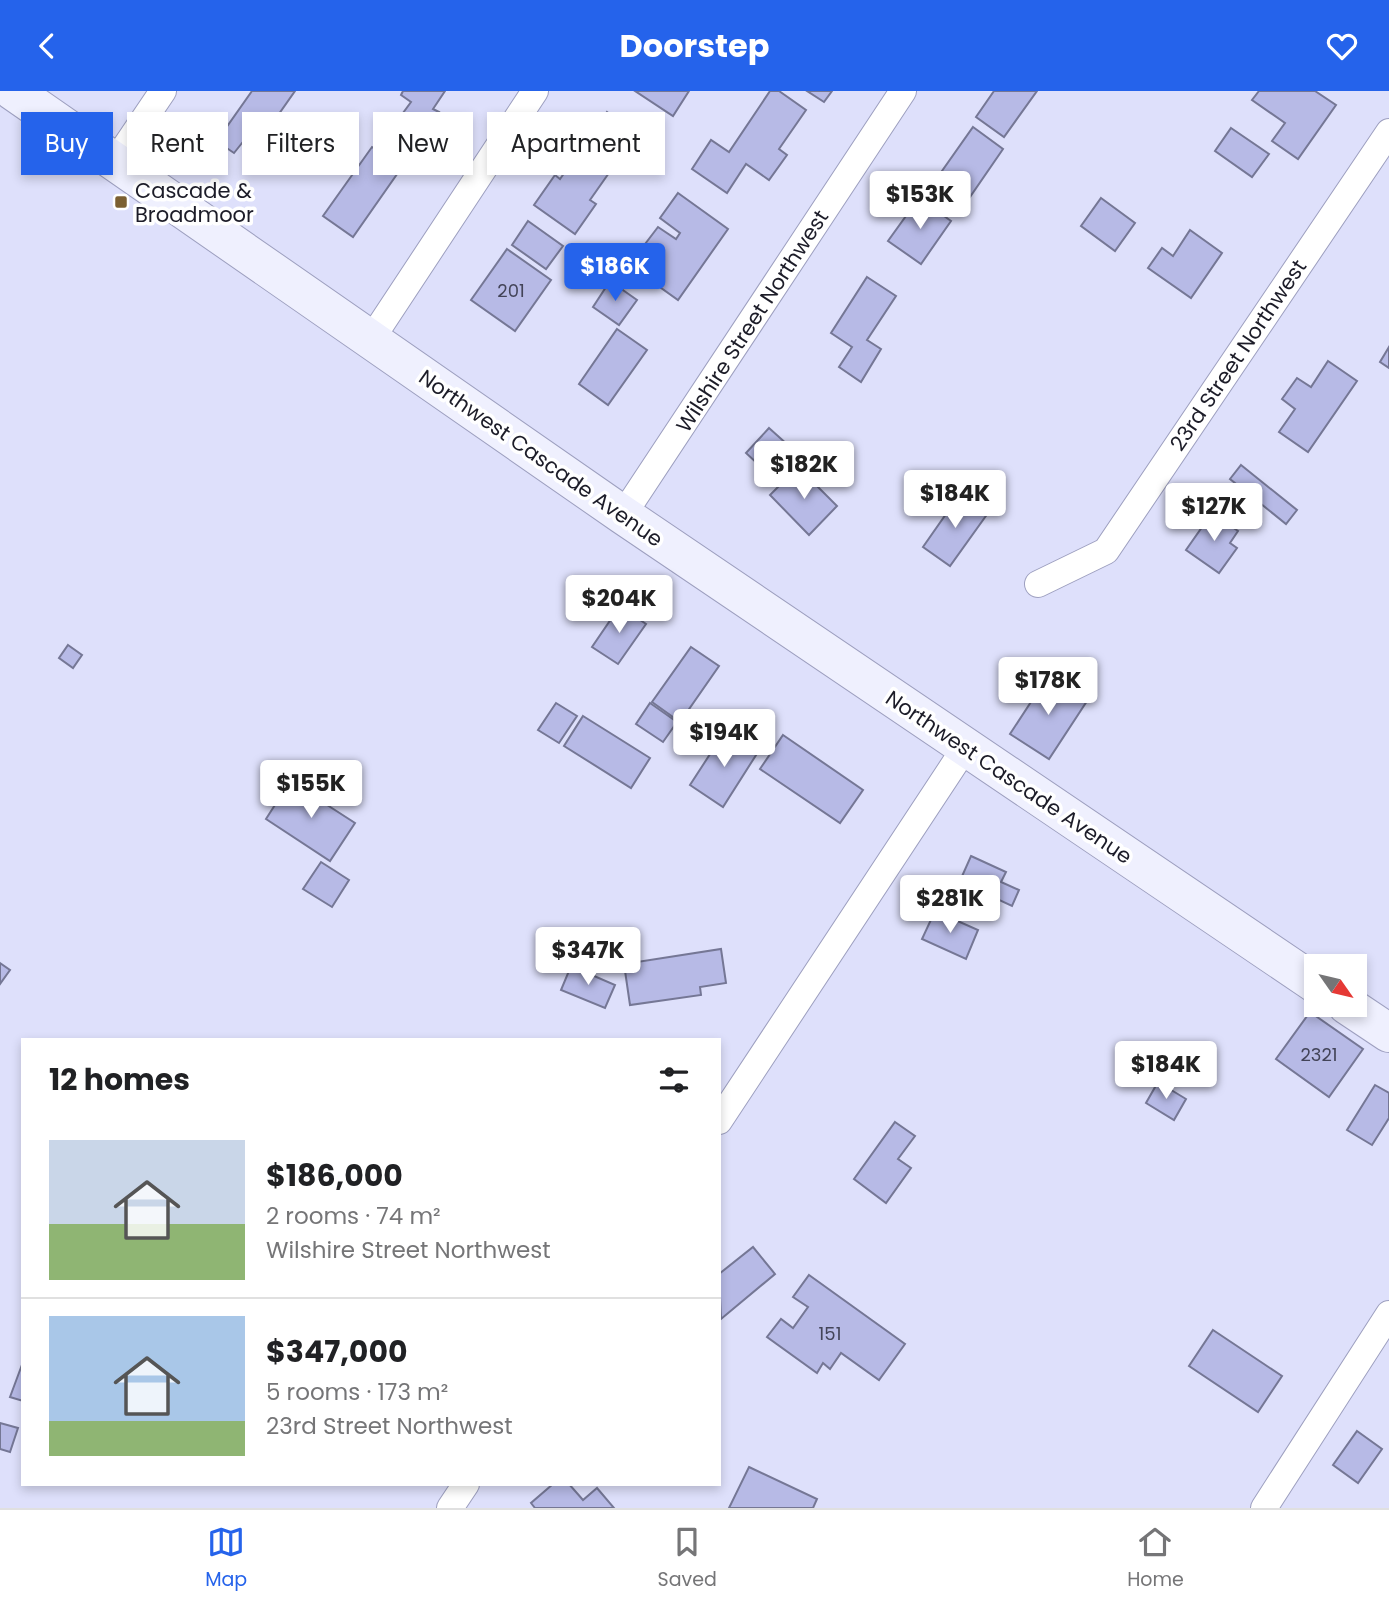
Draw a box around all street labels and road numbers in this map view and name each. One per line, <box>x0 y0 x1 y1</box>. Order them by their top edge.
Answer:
street label: Wilshire Street Northwest <box>669 204 835 438</box>
street label: 23rd Street Northwest <box>1163 254 1313 456</box>
street label: Northwest Cascade Avenue <box>413 363 669 553</box>
street label: Northwest Cascade Avenue <box>880 683 1138 871</box>

